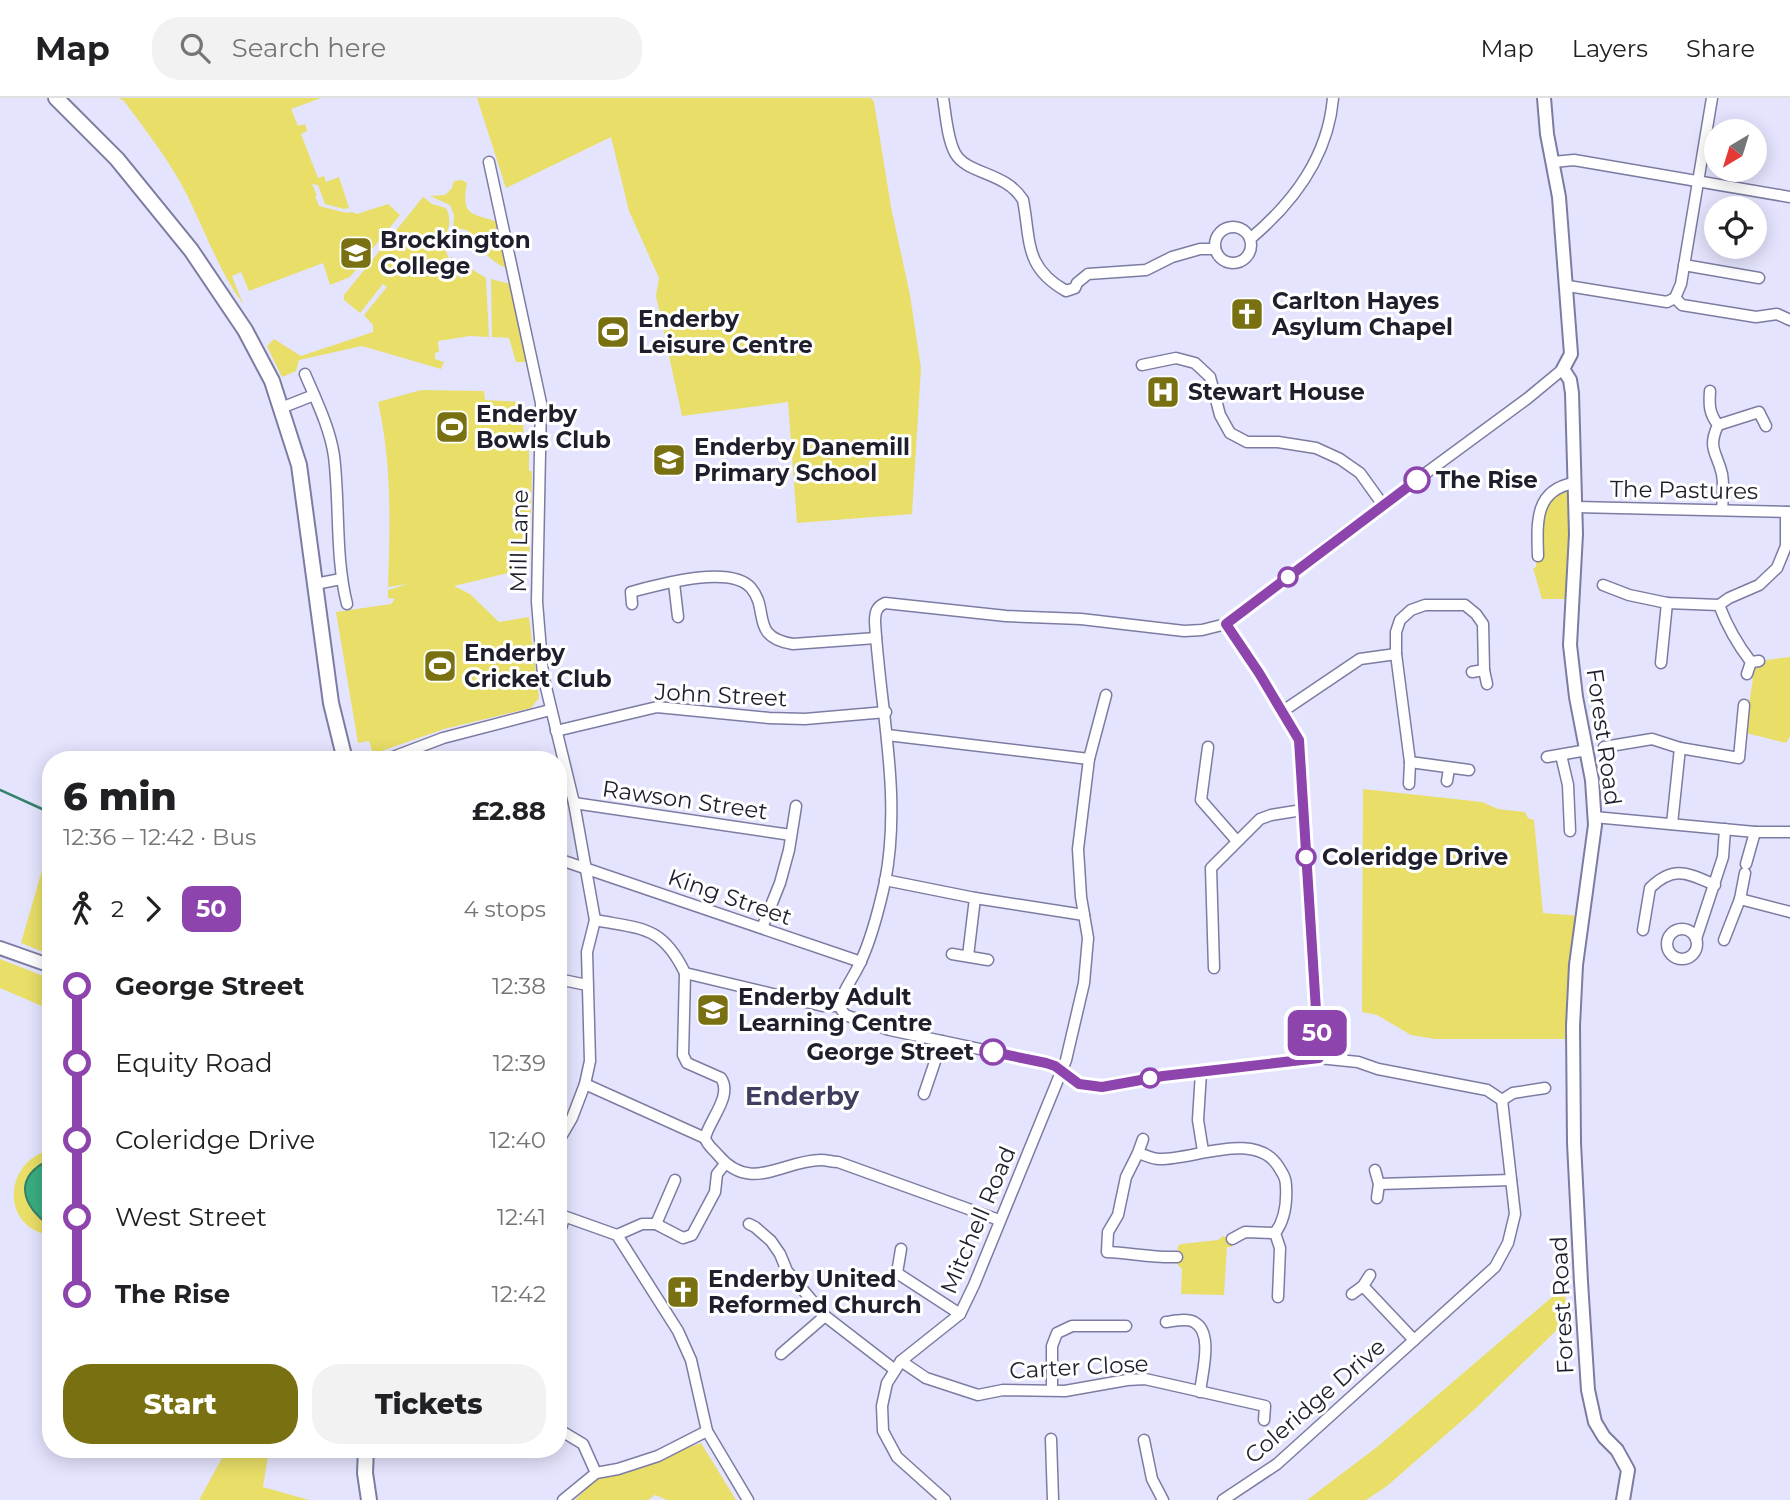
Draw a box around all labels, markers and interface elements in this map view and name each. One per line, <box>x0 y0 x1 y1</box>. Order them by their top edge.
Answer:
search box <box>152 17 642 80</box>
text: Map <box>35 28 110 68</box>
icon: search <box>176 29 214 67</box>
text: Search here <box>232 32 386 64</box>
text: Map <box>1480 34 1534 63</box>
text: Layers <box>1572 34 1648 63</box>
text: Share <box>1686 34 1755 63</box>
north arrow <box>1704 119 1768 182</box>
map controls <box>1704 119 1767 259</box>
button: locate <box>1704 196 1767 259</box>
place label: Brockington College <box>380 226 531 280</box>
school or university icon: Brockington College <box>337 234 375 272</box>
place label: Carlton Hayes Asylum Chapel <box>1271 287 1453 341</box>
church icon: Carlton Hayes Asylum Chapel <box>1228 295 1266 333</box>
place label: Enderby Leisure Centre <box>638 305 813 359</box>
sports icon: Enderby Leisure Centre <box>594 313 632 351</box>
hospital icon: Stewart House <box>1144 373 1182 411</box>
place label: Stewart House <box>1188 378 1365 406</box>
place label: Enderby Bowls Club <box>476 400 611 454</box>
sports icon: Enderby Bowls Club <box>433 408 471 446</box>
place label: Enderby Danemill Primary School <box>694 433 910 487</box>
school or university icon: Enderby Danemill Primary School <box>650 441 688 479</box>
place label: The Rise <box>1436 466 1538 494</box>
marker: The Rise <box>1404 467 1430 493</box>
street label: The Pastures <box>1610 475 1758 505</box>
street label: Mill Lane <box>504 489 534 593</box>
unlabelled marker <box>1278 567 1298 587</box>
place label: Enderby Cricket Club <box>464 639 612 693</box>
sports icon: Enderby Cricket Club <box>421 647 459 685</box>
street label: Forest Road <box>1581 667 1627 807</box>
street label: John Street <box>653 677 788 712</box>
text: 6 min <box>63 773 177 820</box>
street label: Rawson Street <box>601 775 769 825</box>
text: £2.88 <box>472 795 546 827</box>
text: 12:36 – 12:42 · Bus <box>63 823 256 851</box>
place label: Coleridge Drive <box>1322 843 1508 871</box>
marker: Coleridge Drive <box>1296 847 1316 867</box>
street label: King Street <box>664 863 796 931</box>
icon: walk <box>63 890 101 928</box>
icon: forward <box>134 890 172 928</box>
text: 50 <box>196 894 227 923</box>
text: 2 <box>111 895 124 923</box>
text: 4 stops <box>463 895 546 923</box>
text: George Street <box>115 970 304 1002</box>
text: 12:38 <box>492 972 546 1000</box>
place label: Enderby Adult Learning Centre <box>738 983 932 1037</box>
school or university icon: Enderby Adult Learning Centre <box>694 991 732 1029</box>
line badge: 50 <box>1286 1010 1348 1056</box>
text: 50 <box>1302 1018 1332 1047</box>
place label: George Street <box>806 1038 974 1066</box>
marker: George Street <box>980 1039 1006 1065</box>
text: Equity Road <box>115 1047 273 1079</box>
text: 12:39 <box>493 1049 546 1077</box>
unlabelled marker <box>1140 1068 1160 1088</box>
district label: Enderby <box>745 1080 860 1112</box>
text: Coleridge Drive <box>115 1124 315 1156</box>
text: 12:40 <box>489 1126 546 1154</box>
street label: Mitchell Road <box>934 1142 1022 1298</box>
text: West Street <box>115 1201 267 1233</box>
text: 12:41 <box>497 1203 546 1231</box>
street label: Forest Road <box>1544 1235 1580 1375</box>
place label: Enderby United Reformed Church <box>708 1265 922 1319</box>
church icon: Enderby United Reformed Church <box>664 1273 702 1311</box>
text: The Rise <box>115 1278 230 1310</box>
text: 12:42 <box>492 1280 546 1308</box>
street label: Coleridge Drive <box>1239 1332 1391 1470</box>
street label: Carter Close <box>1009 1349 1149 1385</box>
button: Start <box>63 1364 298 1444</box>
button: Tickets <box>312 1364 546 1444</box>

